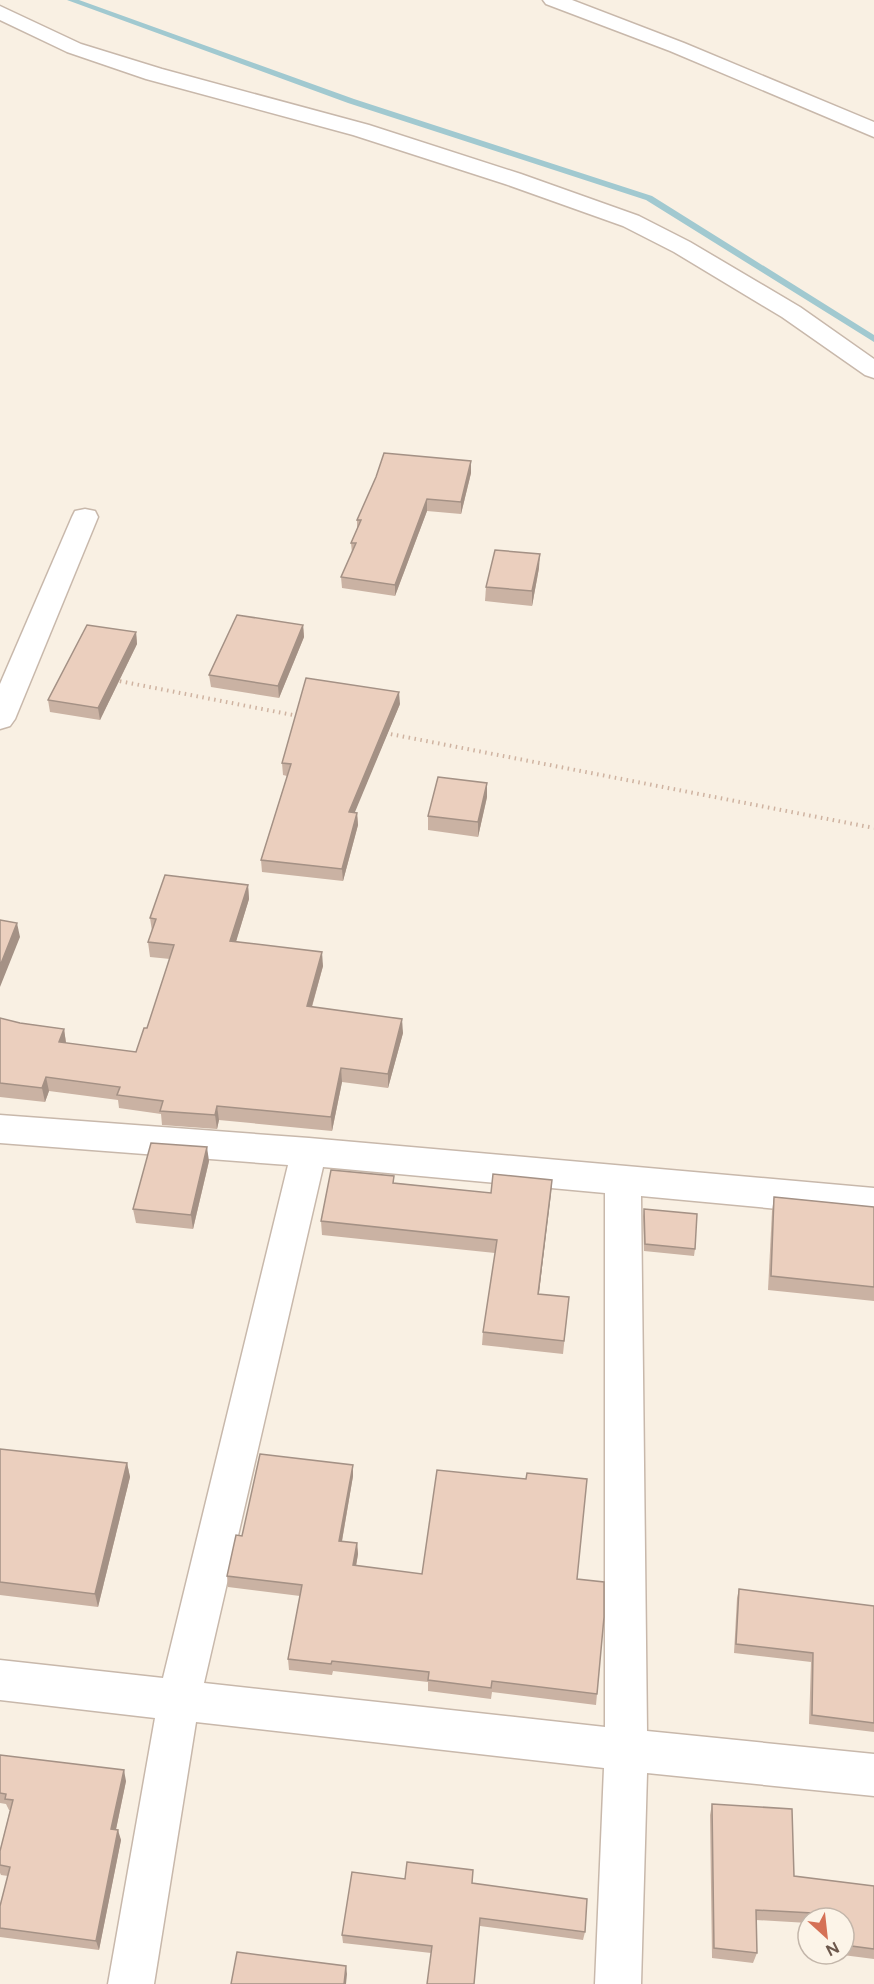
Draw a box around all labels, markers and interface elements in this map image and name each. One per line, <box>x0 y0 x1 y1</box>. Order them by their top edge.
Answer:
north arrow <box>796 1906 856 1966</box>
text: N <box>823 1938 842 1960</box>

